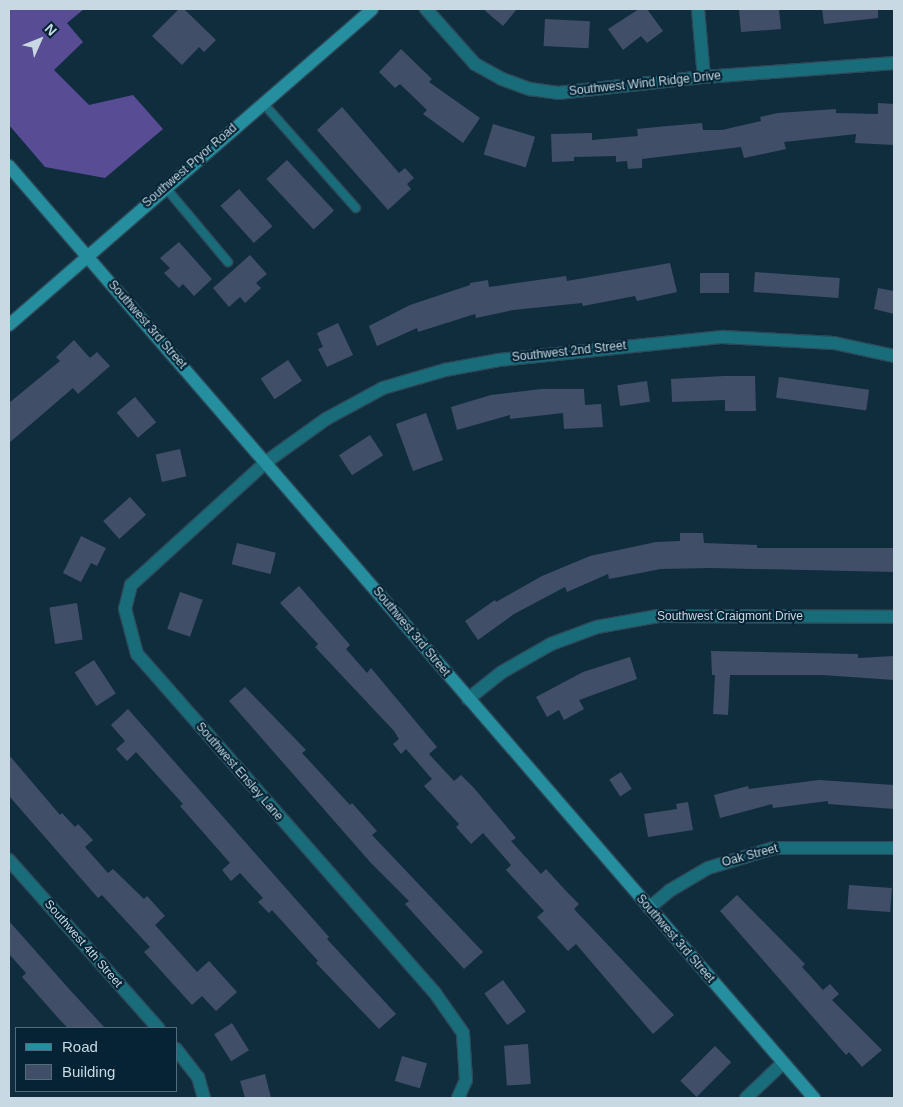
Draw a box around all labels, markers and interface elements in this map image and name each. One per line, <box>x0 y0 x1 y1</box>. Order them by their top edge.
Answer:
north arrow <box>15 15 65 65</box>
text: N <box>42 20 60 39</box>
street label: Southwest Wind Ridge Drive <box>568 69 722 99</box>
street label: Southwest Pryor Road <box>140 121 240 211</box>
street label: Southwest 3rd Street <box>105 278 189 372</box>
street label: Southwest 2nd Street <box>511 339 627 365</box>
street label: Southwest 3rd Street <box>369 584 453 680</box>
street label: Southwest Craigmont Drive <box>657 610 803 624</box>
street label: Southwest Ensley Lane <box>192 720 286 824</box>
street label: Oak Street <box>720 842 780 870</box>
street label: Southwest 3rd Street <box>633 892 717 986</box>
street label: Southwest 4th Street <box>41 897 125 991</box>
legend <box>15 1027 178 1092</box>
text: Road <box>62 1038 98 1055</box>
text: Building <box>62 1063 115 1080</box>

